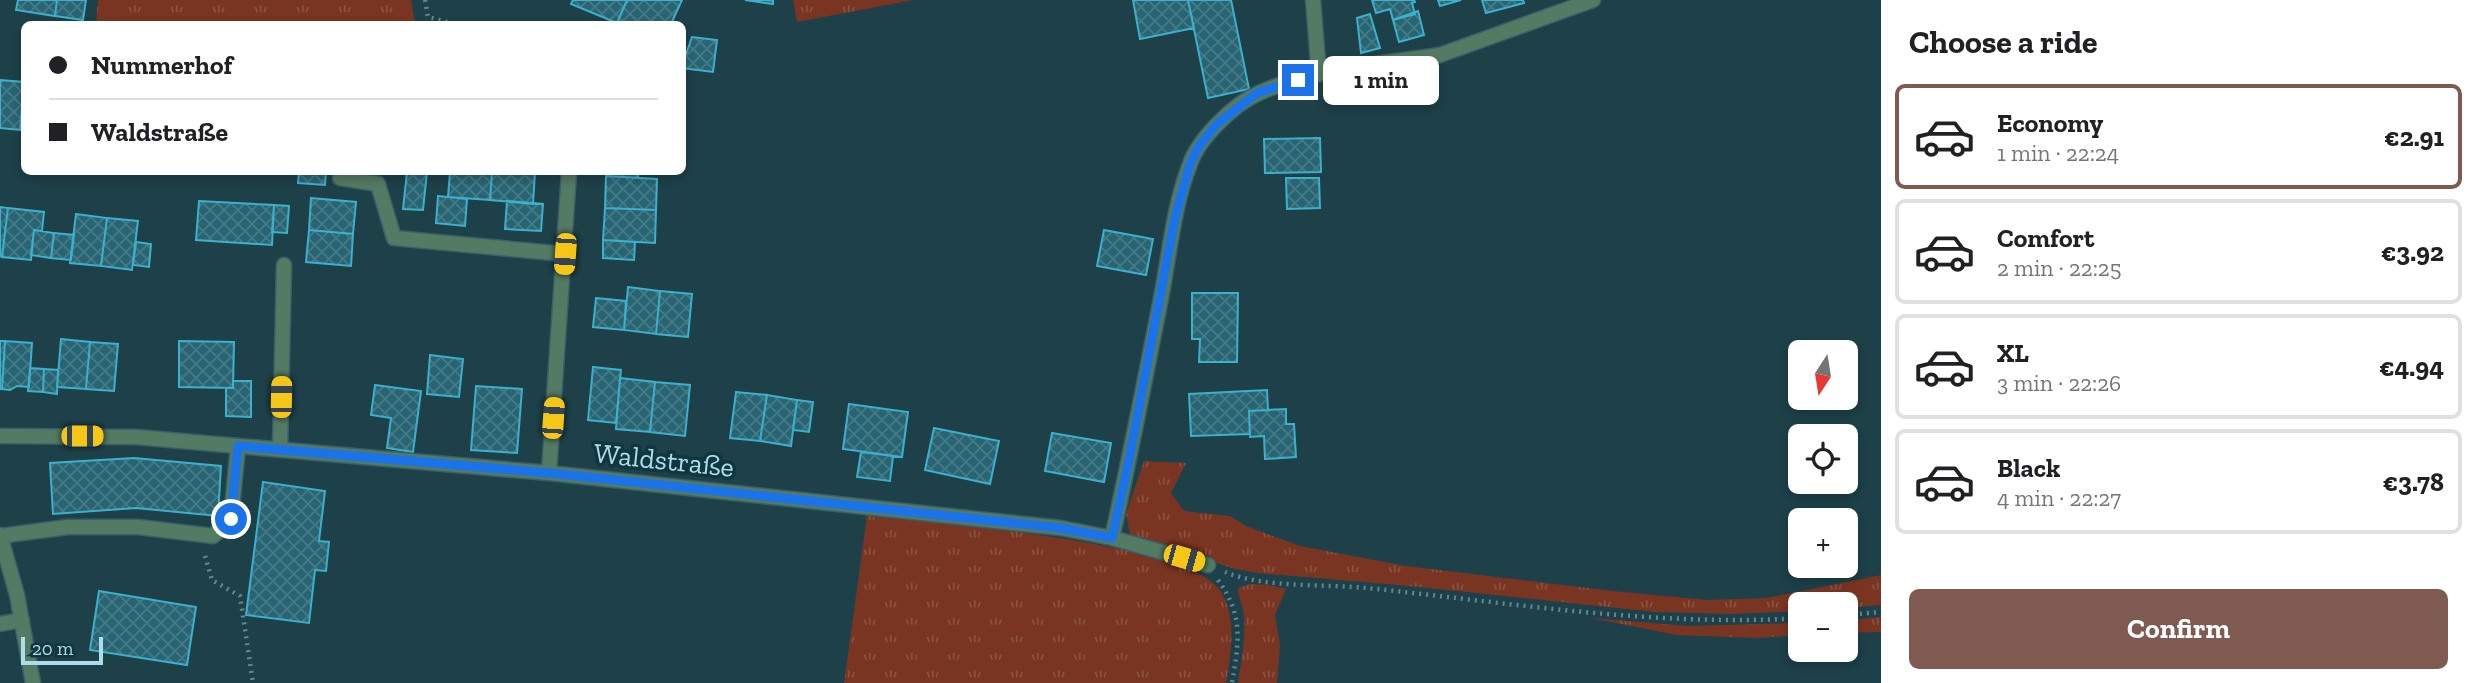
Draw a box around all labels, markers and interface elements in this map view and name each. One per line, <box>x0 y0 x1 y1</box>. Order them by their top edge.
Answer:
text: Choose a ride <box>1909 23 2097 61</box>
text: Nummerhof <box>91 49 232 81</box>
callout: 1 min <box>1322 56 1438 104</box>
route end <box>1282 64 1314 96</box>
text: 1 min <box>1354 66 1408 94</box>
icon: car <box>1913 105 1976 168</box>
text: Economy <box>1997 107 2103 139</box>
text: Waldstraße <box>91 116 228 148</box>
text: €2.91 <box>2384 121 2444 153</box>
text: 1 min · 22:24 <box>1997 139 2119 167</box>
icon: car <box>1913 220 1976 283</box>
text: Comfort <box>1997 222 2094 254</box>
car <box>554 232 577 276</box>
text: €3.92 <box>2381 236 2444 268</box>
text: 2 min · 22:25 <box>1997 254 2121 282</box>
icon: car <box>1913 335 1976 398</box>
text: XL <box>1997 337 2029 369</box>
north arrow <box>1788 340 1858 410</box>
map controls <box>1788 340 1858 662</box>
text: €4.94 <box>2379 351 2444 383</box>
text: 3 min · 22:26 <box>1997 369 2121 397</box>
car <box>271 376 292 418</box>
car <box>542 396 565 440</box>
button: locate <box>1788 424 1858 494</box>
car <box>62 426 104 447</box>
street label: Waldstraße <box>592 436 736 484</box>
icon: car <box>1913 450 1976 513</box>
text: Black <box>1997 452 2060 484</box>
text: €3.78 <box>2383 466 2444 498</box>
text: 4 min · 22:27 <box>1997 484 2121 512</box>
route start <box>215 503 247 535</box>
button: + <box>1788 508 1858 578</box>
car <box>1161 542 1208 574</box>
button: Confirm <box>1909 589 2448 669</box>
button: − <box>1788 592 1858 662</box>
scale bar <box>21 634 103 666</box>
text: 20 m <box>32 637 73 660</box>

